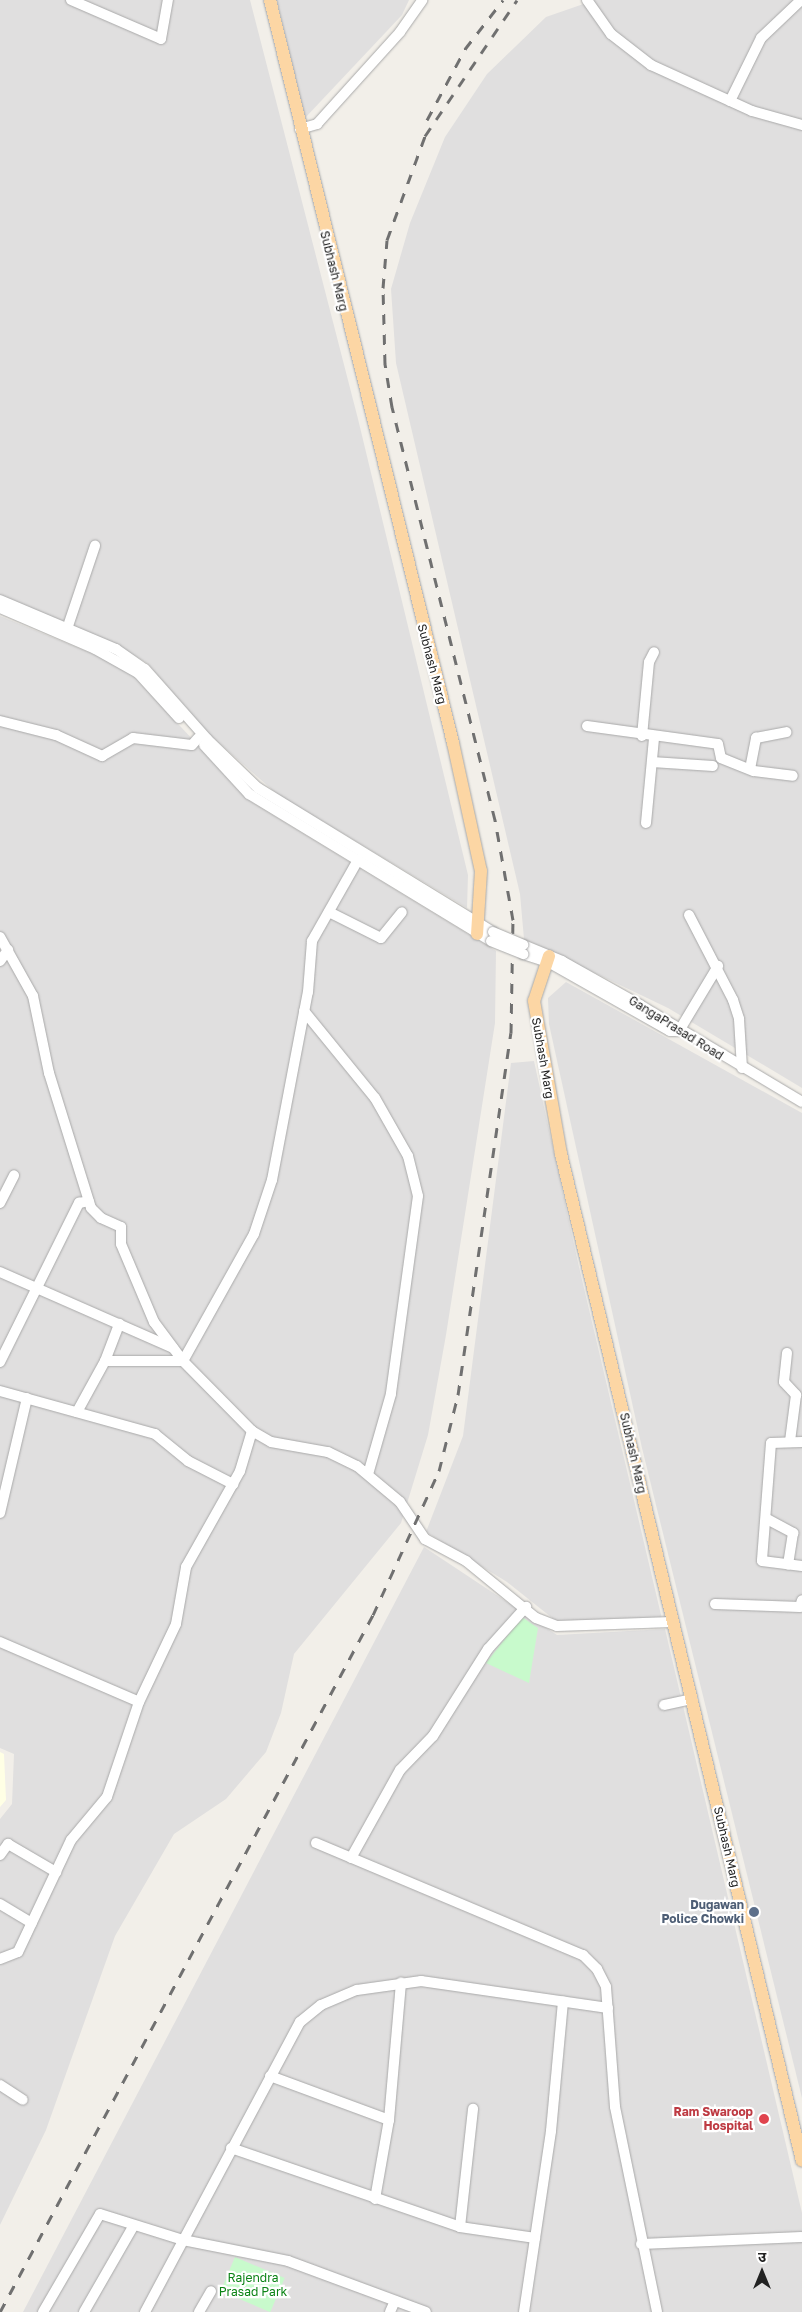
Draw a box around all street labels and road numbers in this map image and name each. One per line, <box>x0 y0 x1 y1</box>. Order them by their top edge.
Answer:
street label: Subhash Marg <box>317 229 351 313</box>
street label: Subhash Marg <box>414 622 450 706</box>
street label: GangaPrasad Road <box>626 993 726 1063</box>
street label: Subhash Marg <box>529 1016 557 1100</box>
street label: Subhash Marg <box>617 1411 649 1495</box>
street label: Subhash Marg <box>711 1805 743 1889</box>

